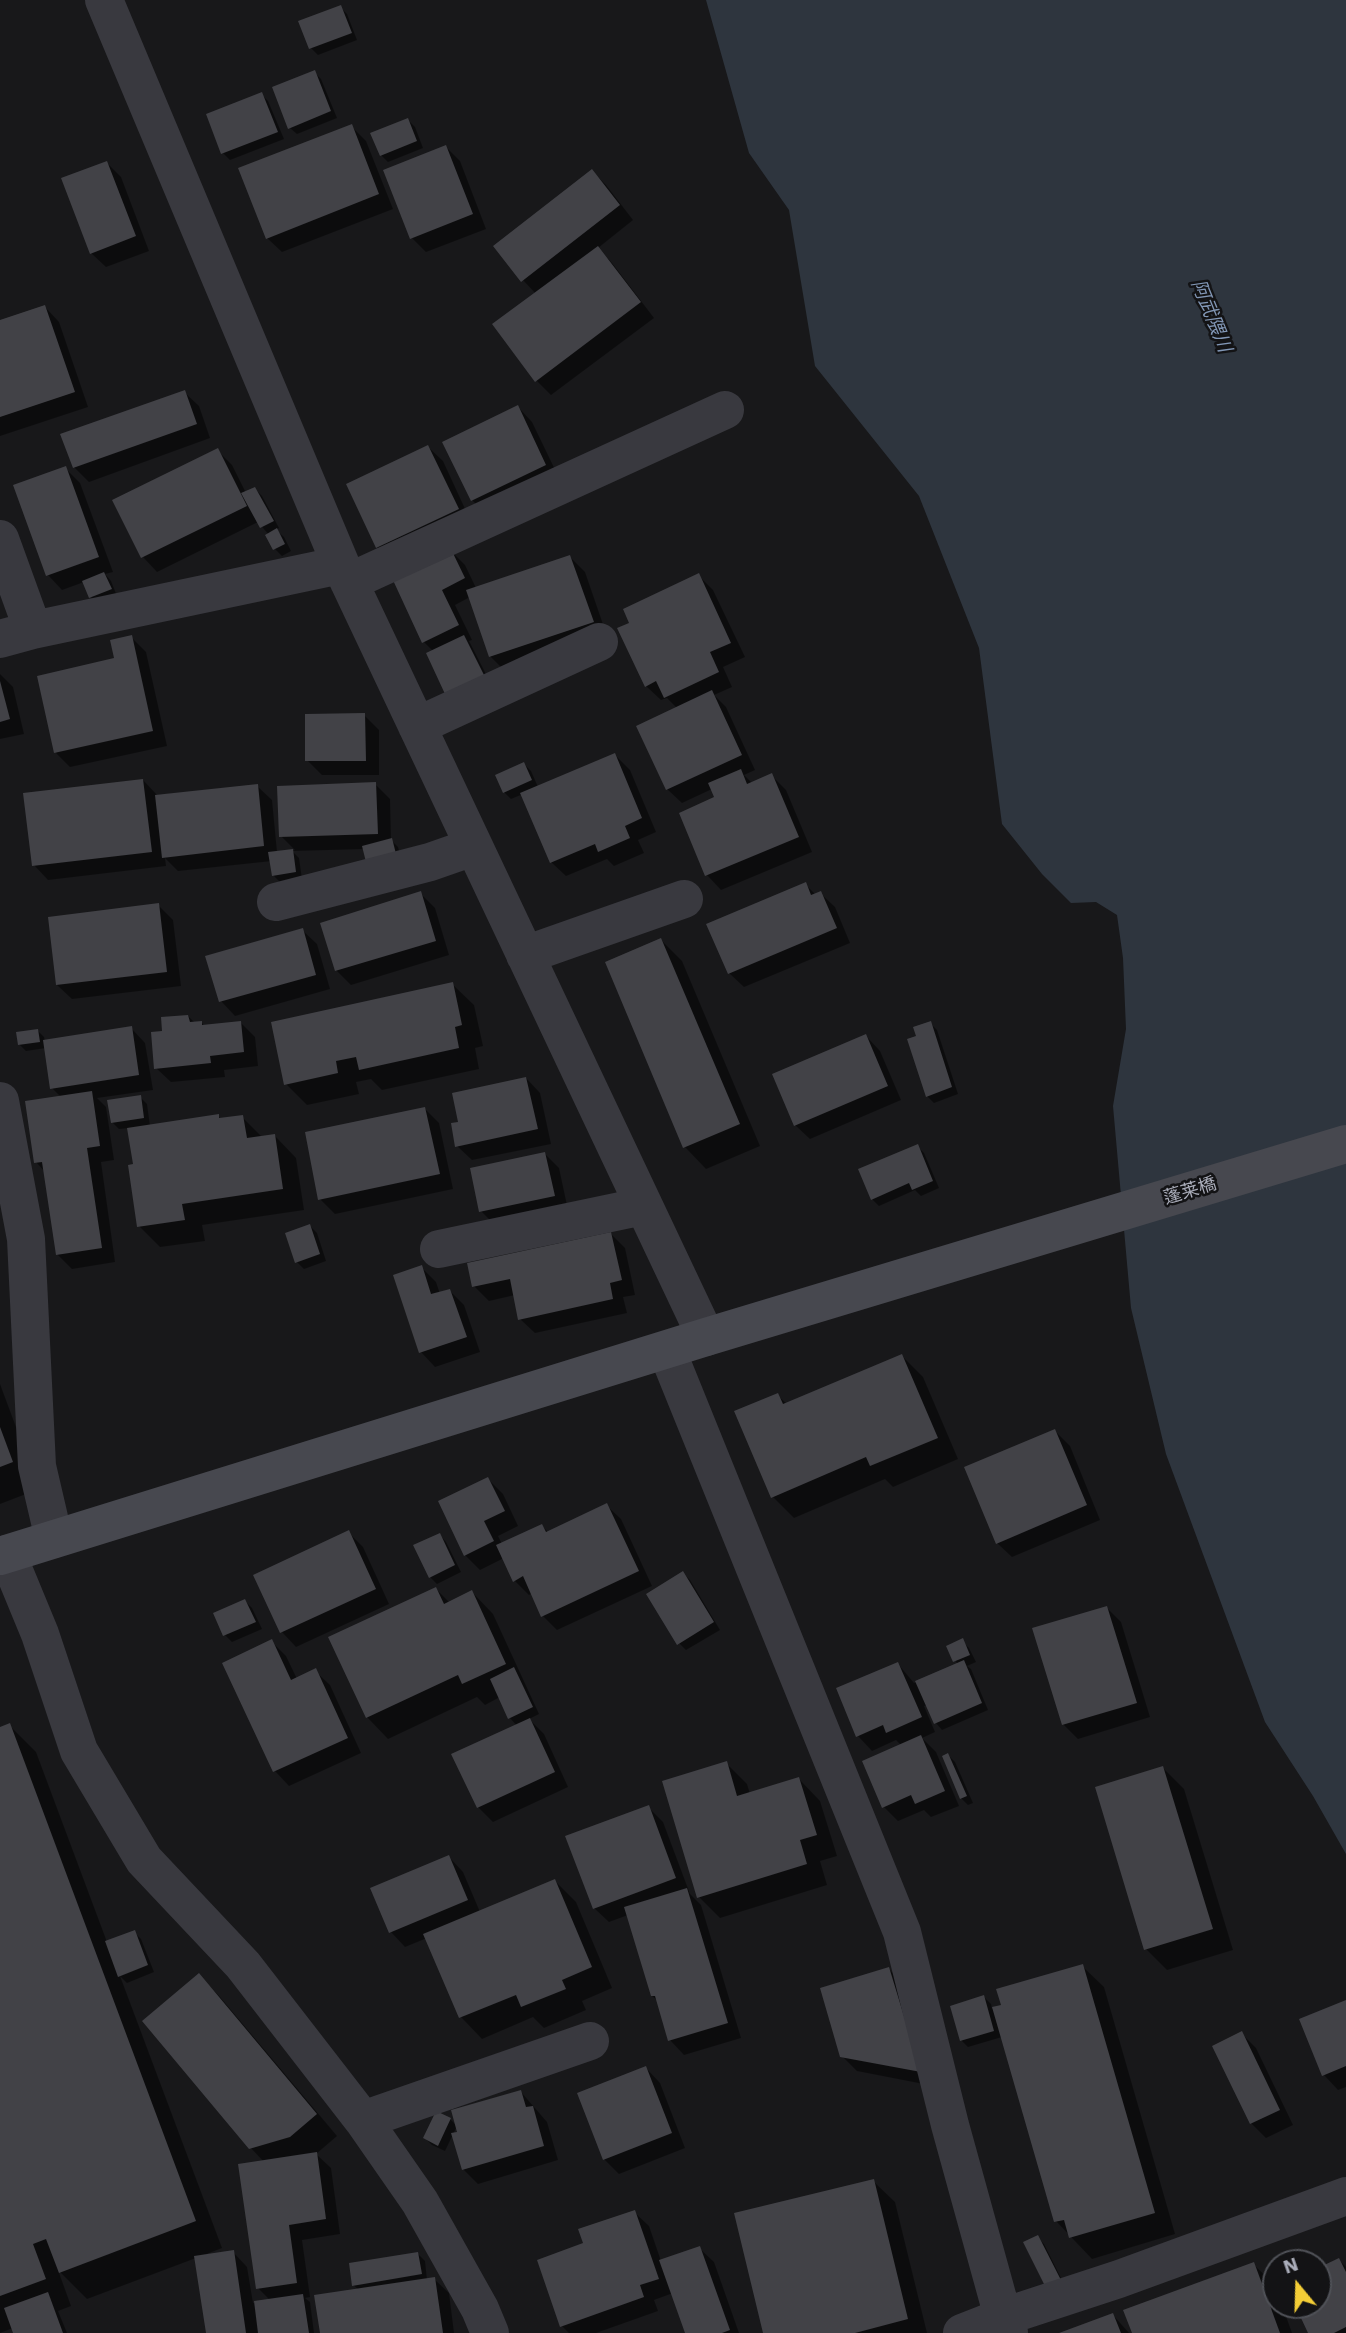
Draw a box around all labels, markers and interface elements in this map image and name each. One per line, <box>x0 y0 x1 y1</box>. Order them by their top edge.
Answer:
water label: 阿武隈川 <box>1186 276 1236 356</box>
street label: 蓬莱橋 <box>1161 1173 1219 1209</box>
north arrow <box>1262 2249 1332 2319</box>
text: N <box>1280 2252 1301 2279</box>

